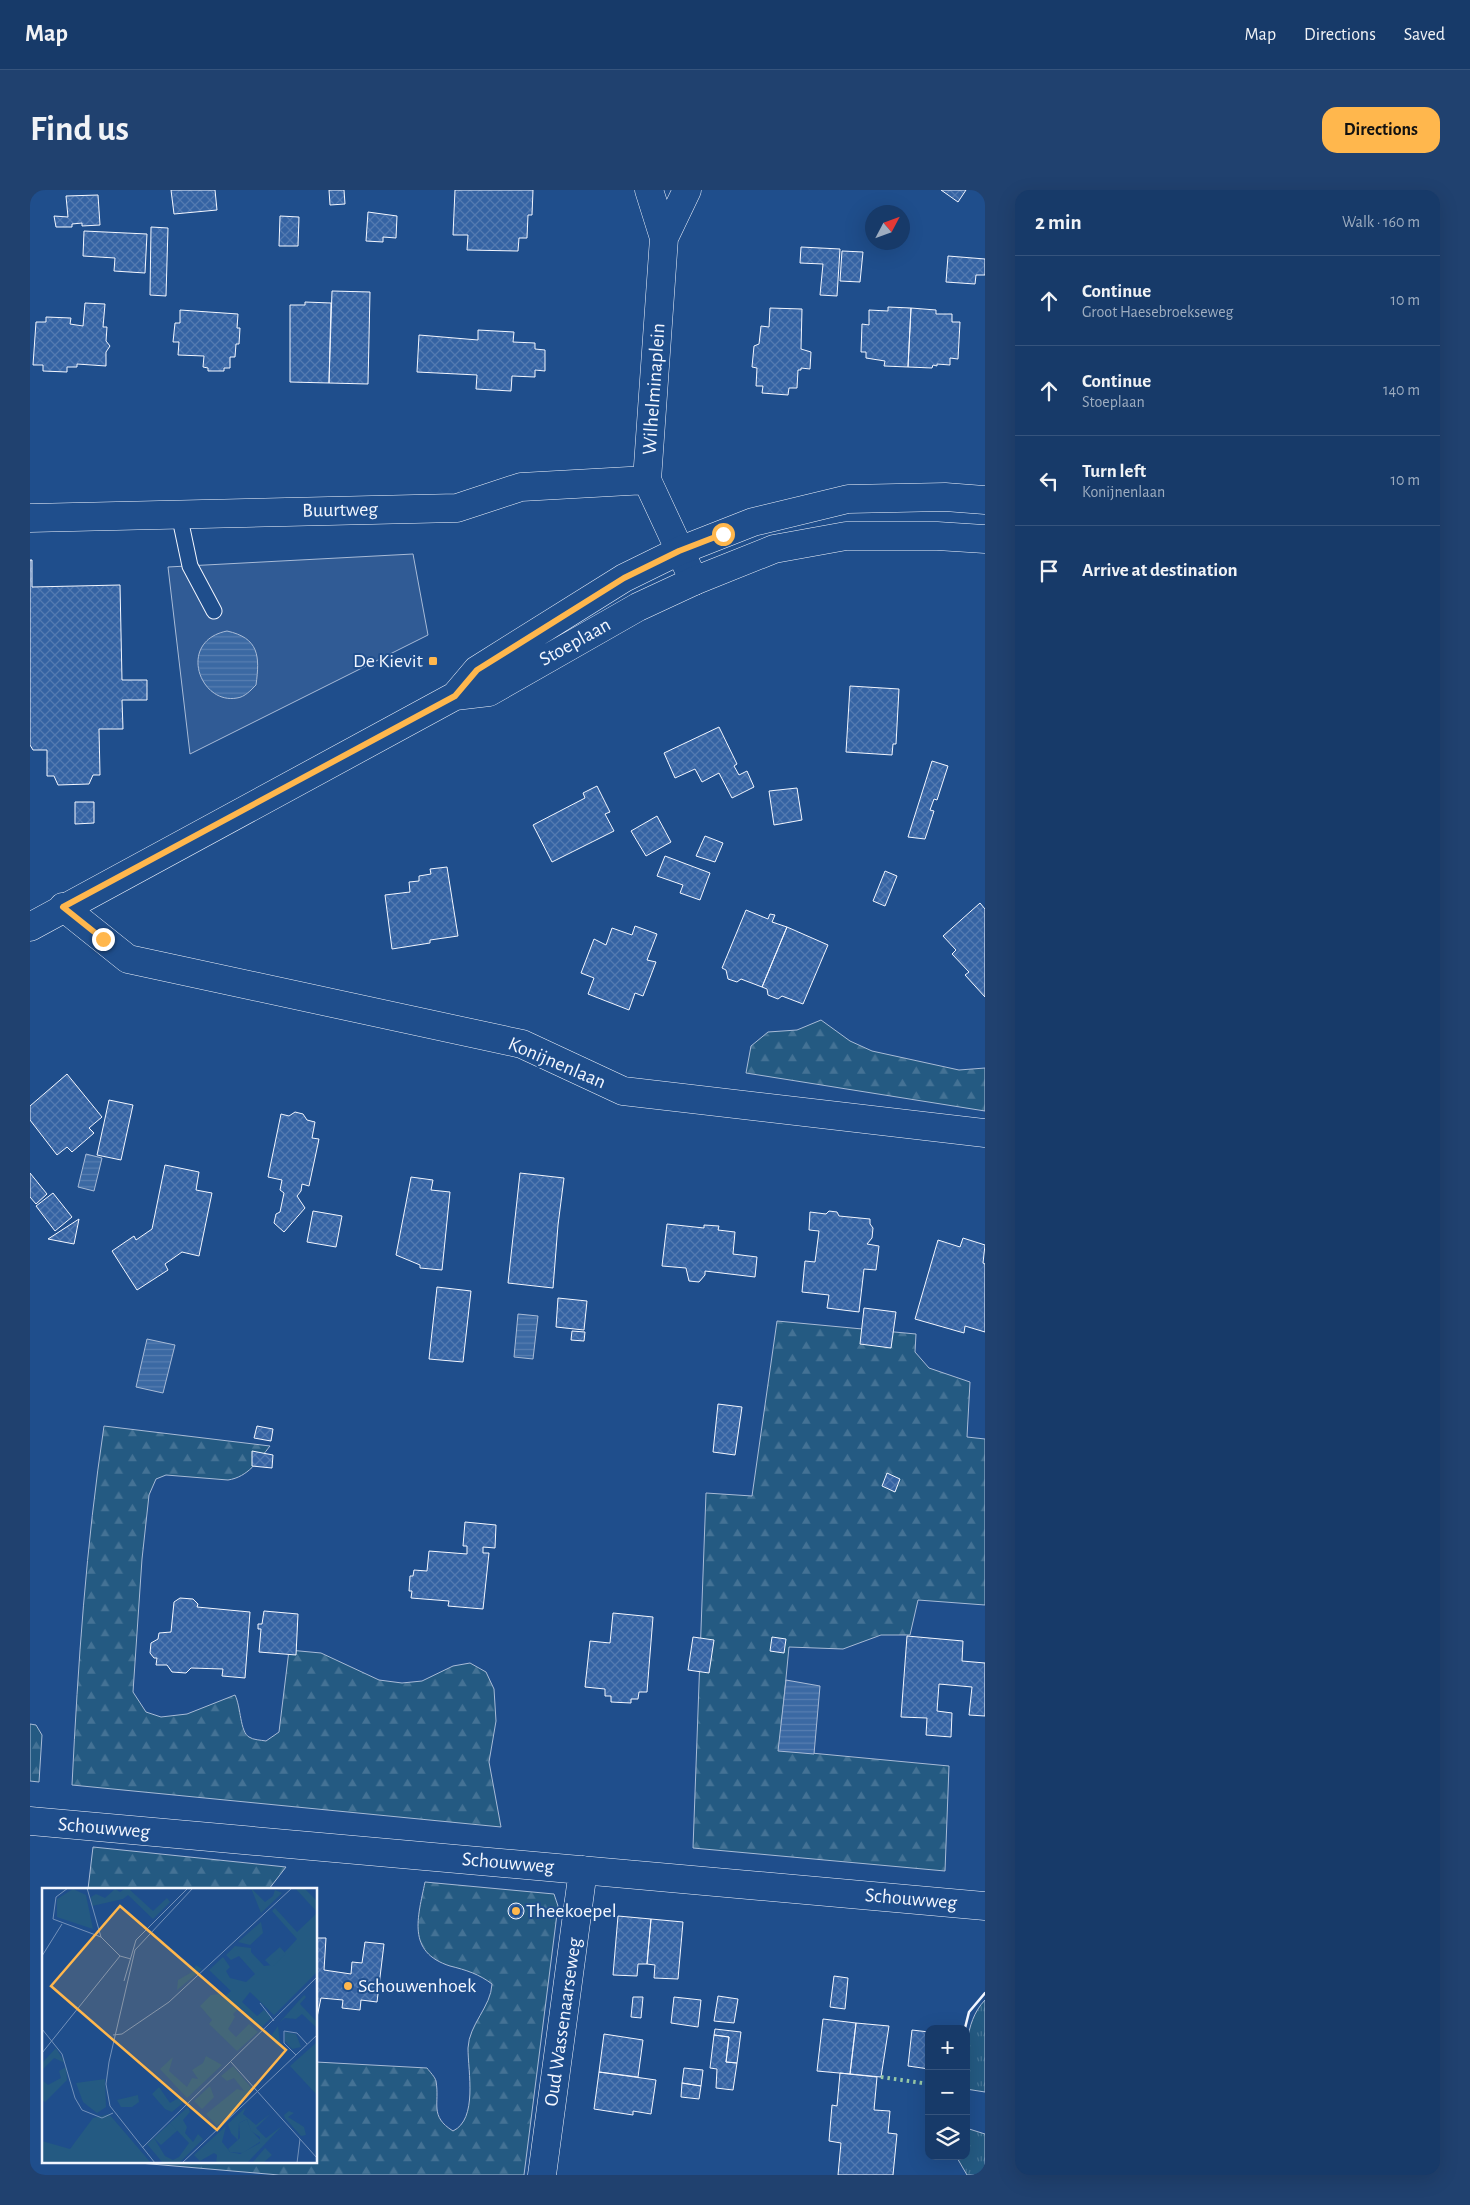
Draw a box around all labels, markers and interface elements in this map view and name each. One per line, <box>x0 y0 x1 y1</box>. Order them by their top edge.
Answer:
text: Map <box>25 22 68 46</box>
text: Map <box>1245 26 1276 44</box>
text: Directions <box>1304 26 1376 44</box>
text: Saved <box>1404 26 1445 44</box>
button: Directions <box>1322 107 1440 153</box>
text: Find us <box>30 112 129 147</box>
north arrow <box>865 205 910 250</box>
text: 2 min <box>1035 212 1082 233</box>
text: Walk · 160 m <box>1342 214 1420 230</box>
text: Continue <box>1082 282 1151 301</box>
icon: ahead <box>1035 287 1063 315</box>
text: 10 m <box>1391 292 1420 308</box>
text: Groot Haesebroekseweg <box>1082 304 1233 320</box>
street label: Wilhelminaplein <box>639 322 669 456</box>
text: Continue <box>1082 372 1151 391</box>
icon: ahead <box>1035 377 1063 405</box>
text: 140 m <box>1383 382 1420 398</box>
text: Stoeplaan <box>1082 394 1145 410</box>
text: Turn left <box>1082 462 1146 481</box>
icon: left <box>1035 467 1063 495</box>
text: 10 m <box>1391 472 1420 488</box>
text: Konijnenlaan <box>1082 484 1165 500</box>
street label: Buurtweg <box>302 499 378 521</box>
route start <box>712 523 735 546</box>
icon: arrive <box>1035 557 1063 585</box>
text: Arrive at destination <box>1082 561 1238 580</box>
street label: Stoeplaan <box>536 614 614 670</box>
place label: De Kievit <box>353 651 424 671</box>
marker: De Kievit <box>427 655 439 667</box>
route end <box>92 928 115 951</box>
street label: Konijnenlaan <box>505 1033 609 1093</box>
street label: Schouwweg <box>57 1814 151 1842</box>
street label: Schouwweg <box>461 1849 555 1877</box>
street label: Schouwweg <box>864 1885 958 1913</box>
inset map <box>42 1888 318 2162</box>
place label: Theekoepel <box>526 1901 617 1921</box>
marker: Theekoepel <box>510 1905 522 1917</box>
street label: Oud Wassenaarseweg <box>541 1936 585 2108</box>
place label: Schouwenhoek <box>358 1976 476 1996</box>
marker: Schouwenhoek <box>342 1980 354 1992</box>
map controls <box>925 2025 970 2160</box>
button: + <box>925 2025 970 2070</box>
button: − <box>925 2070 970 2115</box>
button: layers <box>925 2115 970 2160</box>

